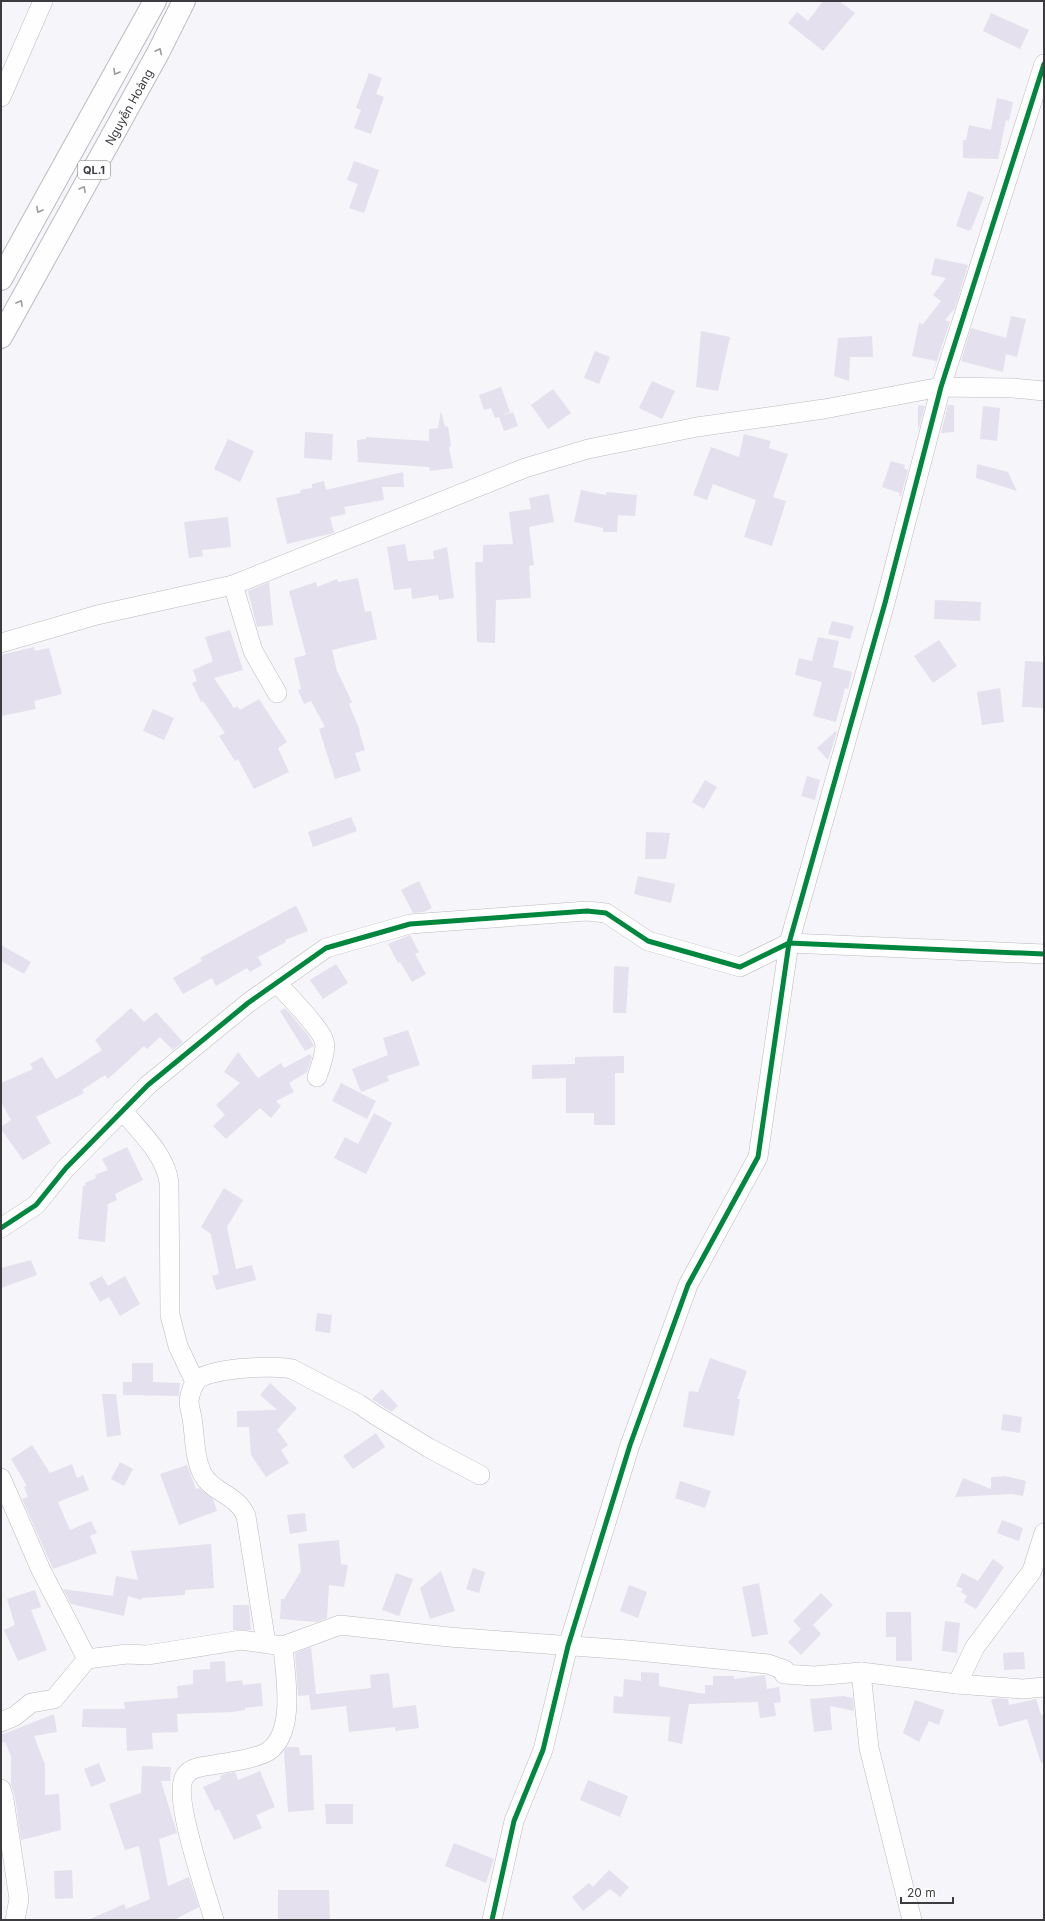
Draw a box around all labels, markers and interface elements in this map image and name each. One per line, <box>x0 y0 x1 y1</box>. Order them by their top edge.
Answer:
one-way arrow <box>154 48 162 55</box>
street label: Nguyễn Hoàng <box>102 66 156 148</box>
one-way arrow <box>113 68 121 75</box>
road number: QL.1 <box>78 161 110 179</box>
one-way arrow <box>78 186 85 193</box>
one-way arrow <box>37 206 44 213</box>
one-way arrow <box>15 300 23 307</box>
scale bar <box>901 1879 953 1905</box>
text: 20 m <box>907 1885 936 1900</box>

